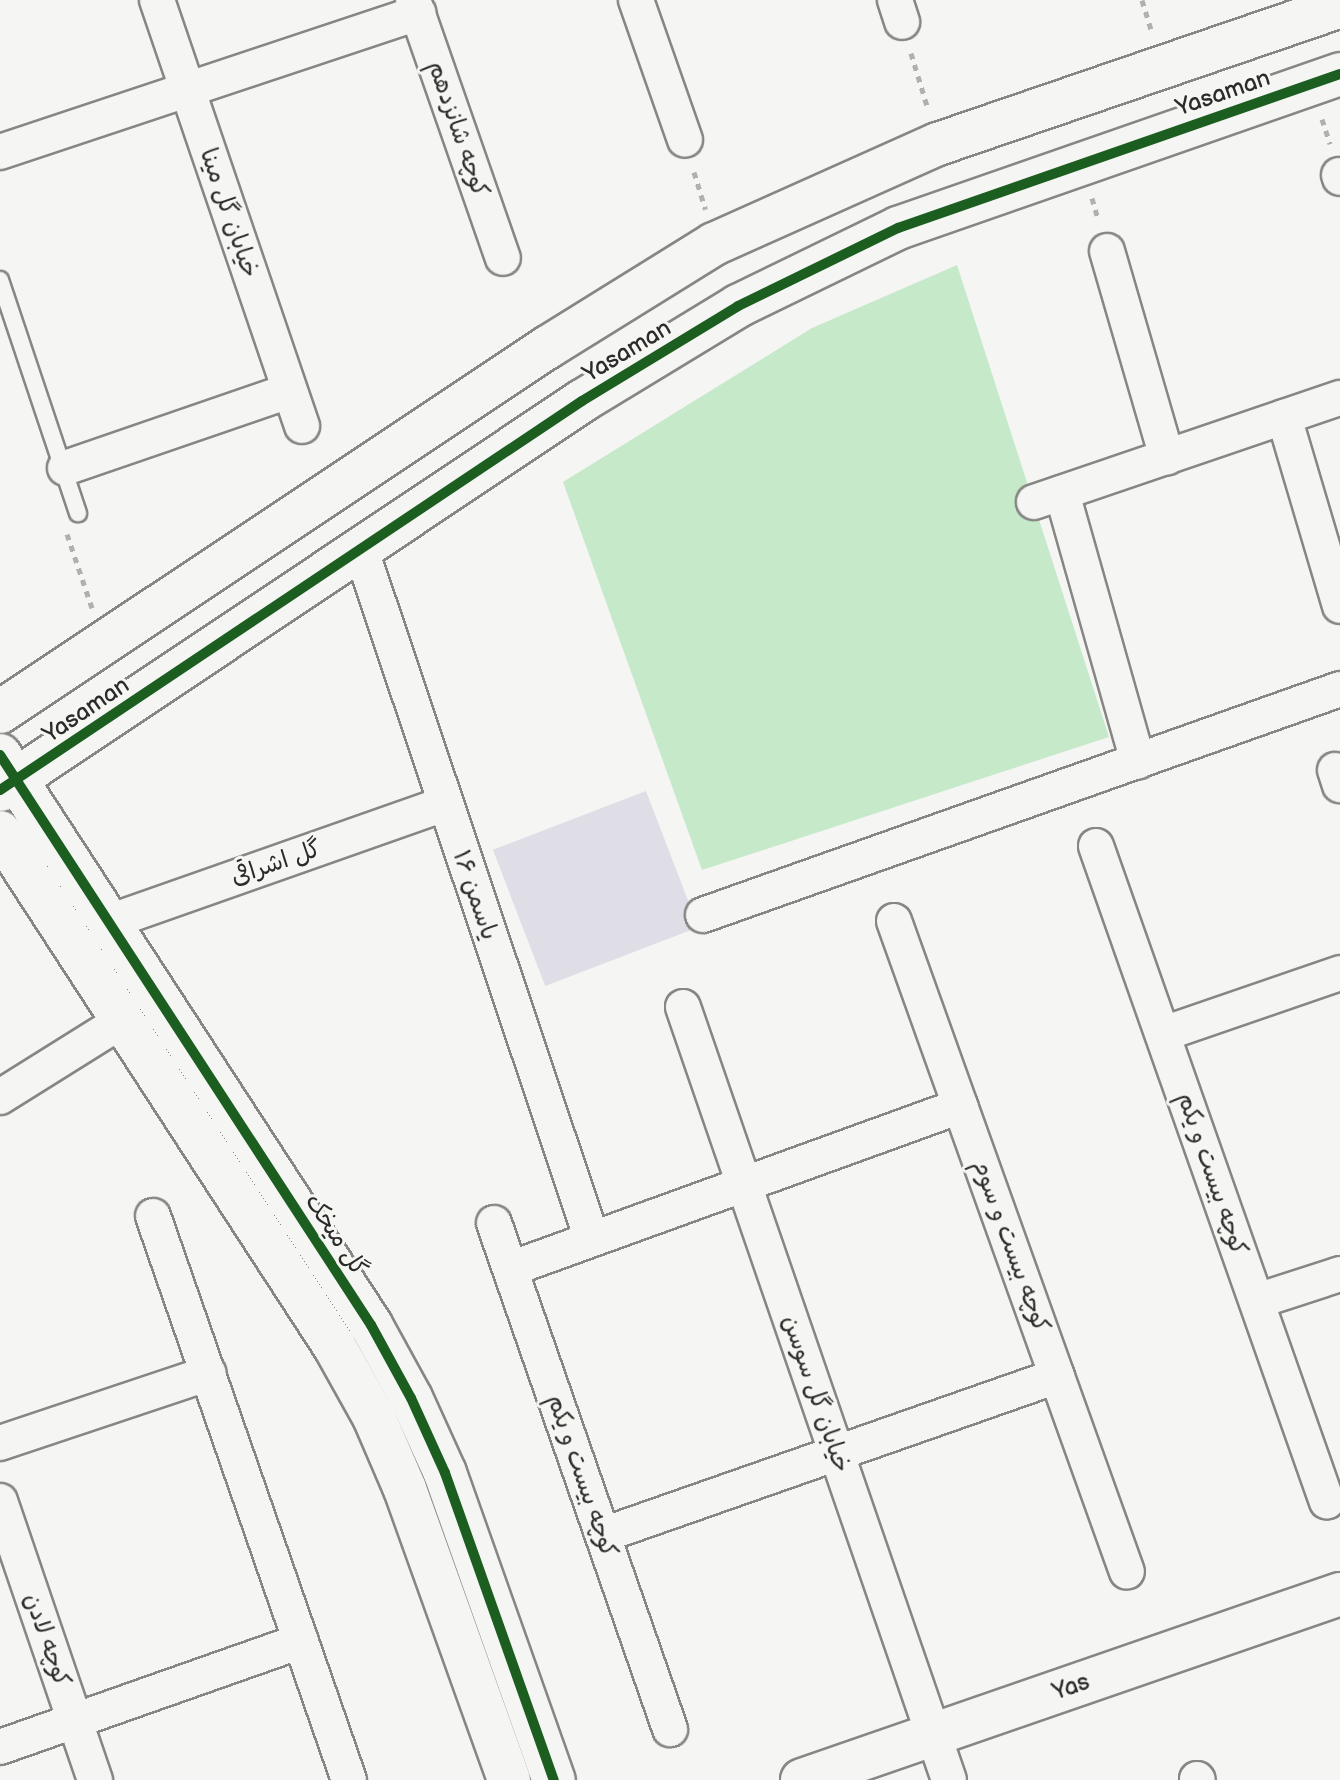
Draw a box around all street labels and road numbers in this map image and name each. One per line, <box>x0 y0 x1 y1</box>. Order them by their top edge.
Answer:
street label: کوچه شانزدهم <box>421 57 495 201</box>
street label: Yasaman <box>1172 63 1274 123</box>
street label: خیابان گل مینا <box>193 144 265 282</box>
street label: Yasaman <box>578 313 676 389</box>
street label: Yasaman <box>37 671 135 749</box>
street label: گل اشراقی <box>227 834 325 892</box>
street label: یاسمن ۱۶ <box>446 846 504 944</box>
street label: کوچه بیست و یکم <box>1171 1089 1253 1259</box>
street label: کوچه بیست و سوم <box>966 1156 1056 1336</box>
street label: گل میخک <box>299 1188 373 1282</box>
street label: خیابان گل سوسن <box>776 1312 856 1476</box>
street label: کوچه بیست و یکم <box>541 1391 623 1561</box>
street label: کوچه لادن <box>18 1590 76 1690</box>
street label: Yas <box>1049 1667 1093 1707</box>

